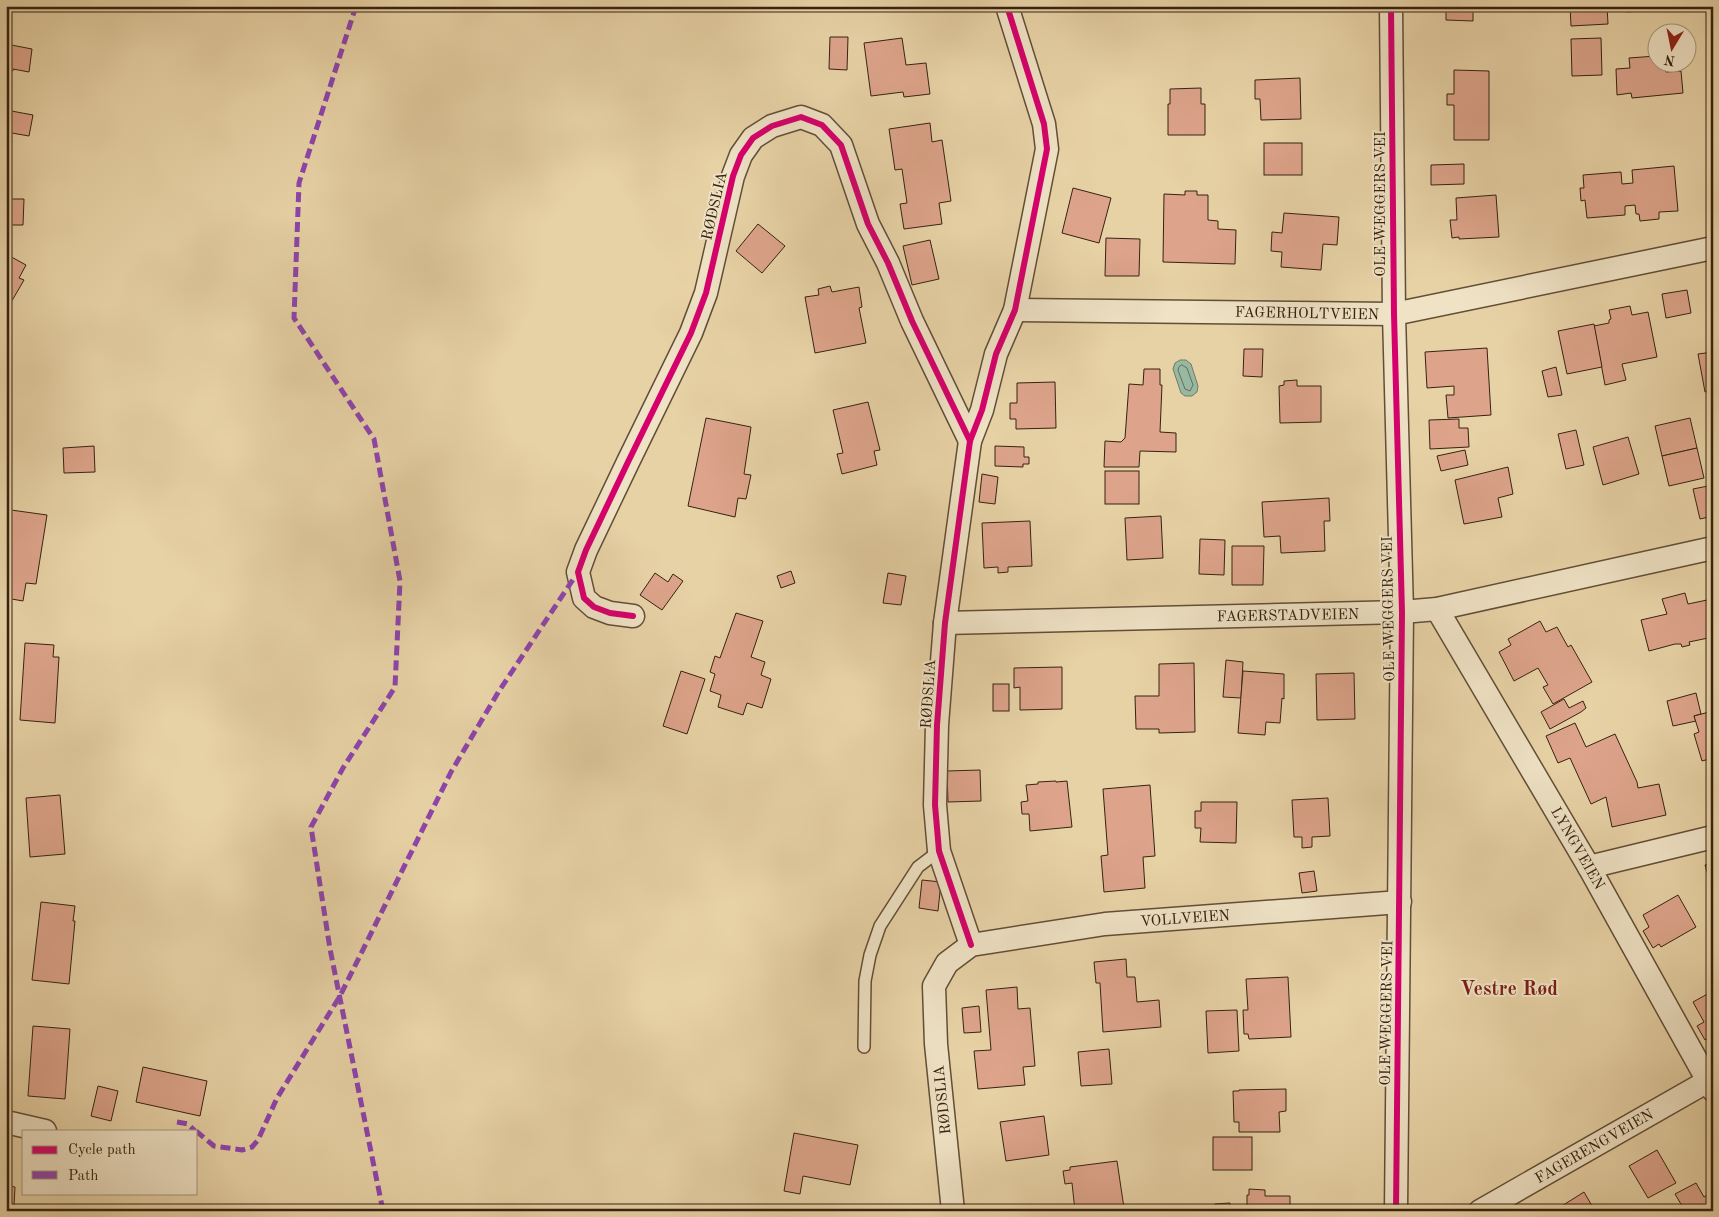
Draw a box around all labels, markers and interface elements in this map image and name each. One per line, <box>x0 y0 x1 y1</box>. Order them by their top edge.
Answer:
north arrow <box>1646 22 1696 72</box>
text: N <box>1663 52 1676 68</box>
street label: OLE WEGGERS VEI <box>1374 131 1389 277</box>
street label: RØDSLIA <box>700 170 731 242</box>
street label: FAGERHOLTVEIEN <box>1235 306 1380 323</box>
street label: OLE WEGGERS VEI <box>1381 536 1398 682</box>
street label: FAGERSTADVEIEN <box>1217 608 1360 625</box>
street label: RØDSLIA <box>920 658 939 729</box>
street label: LYNGVEIEN <box>1547 805 1606 893</box>
street label: VOLLVEIEN <box>1140 909 1231 930</box>
street label: OLE WEGGERS VEI <box>1379 940 1396 1086</box>
district label: Vestre Rød <box>1460 980 1558 1000</box>
street label: RØDSLIA <box>932 1064 955 1135</box>
street label: FAGERENGVEIEN <box>1533 1107 1657 1187</box>
legend <box>22 1130 198 1194</box>
text: Cycle path <box>68 1143 136 1158</box>
text: Path <box>68 1169 98 1184</box>

